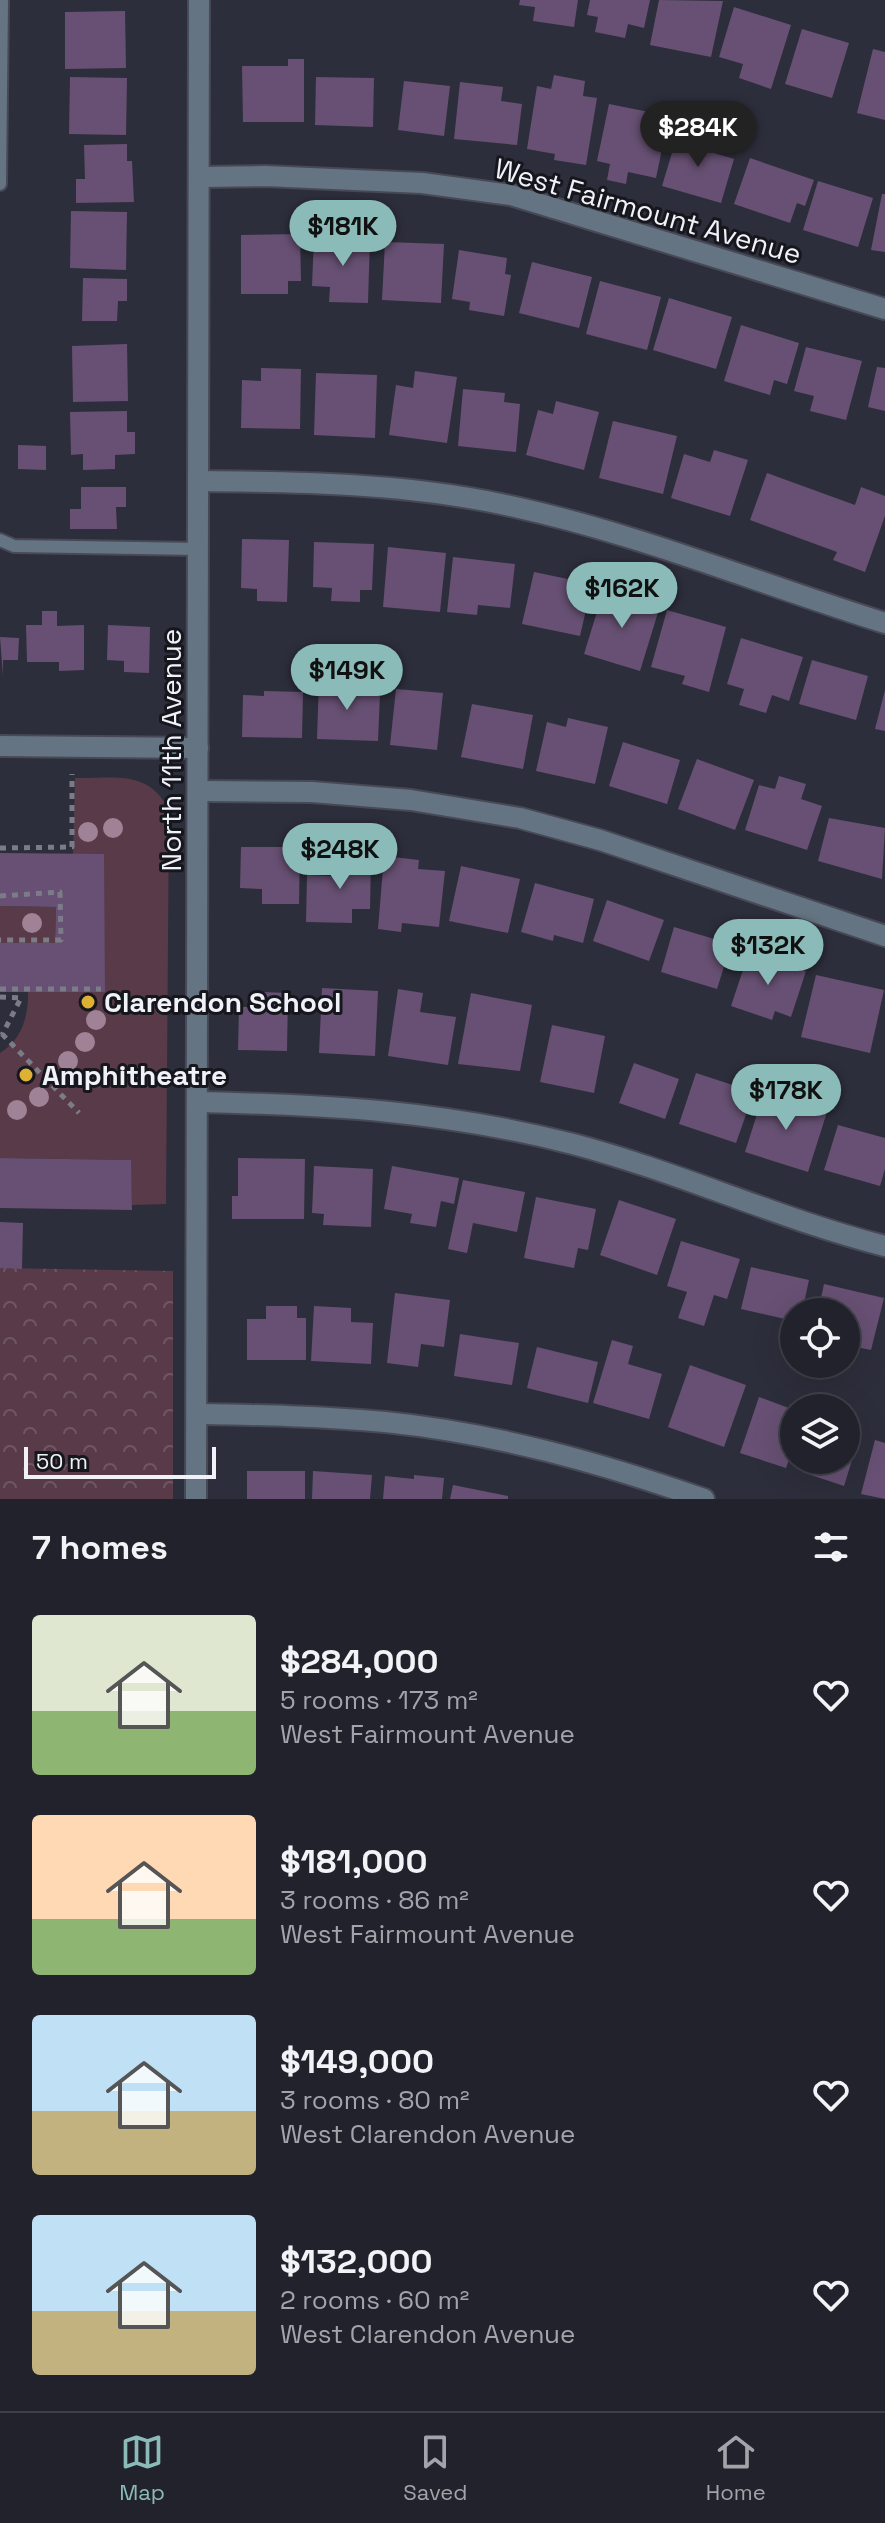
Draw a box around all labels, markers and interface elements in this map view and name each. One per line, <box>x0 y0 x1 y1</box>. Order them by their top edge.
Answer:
pin: $284K <box>642 101 754 169</box>
text: $284K <box>658 110 738 144</box>
street label: West Fairmount Avenue <box>490 150 806 272</box>
pin: $181K <box>287 200 399 268</box>
text: $181K <box>307 209 379 243</box>
pin: $162K <box>566 562 678 630</box>
text: $162K <box>584 571 660 605</box>
street label: North 11th Avenue <box>153 629 189 871</box>
pin: $149K <box>291 644 403 712</box>
text: $149K <box>309 653 385 687</box>
pin: $248K <box>284 823 396 891</box>
text: $248K <box>300 832 380 866</box>
pin: $132K <box>712 919 824 987</box>
text: $132K <box>730 928 806 962</box>
place label: Clarendon School <box>104 984 341 1020</box>
marker: Clarendon School <box>79 993 97 1011</box>
place label: Amphitheatre <box>42 1057 227 1093</box>
pin: $178K <box>730 1064 842 1132</box>
marker: Amphitheatre <box>17 1066 35 1084</box>
text: $178K <box>749 1073 823 1107</box>
map controls <box>780 1298 860 1474</box>
button: locate <box>780 1298 860 1378</box>
button: layers <box>780 1394 860 1474</box>
scale bar <box>24 1443 216 1479</box>
text: 50 m <box>36 1447 88 1475</box>
icon: filters <box>809 1525 853 1569</box>
text: 7 homes <box>32 1526 168 1569</box>
text: $284,000 <box>280 1640 439 1683</box>
icon: home <box>96 1647 192 1743</box>
icon: heart <box>809 1673 853 1717</box>
text: 5 rooms · 173 m² <box>280 1683 478 1717</box>
text: West Fairmount Avenue <box>280 1717 575 1751</box>
text: $181,000 <box>280 1840 427 1883</box>
icon: home <box>96 1847 192 1943</box>
icon: heart <box>809 1873 853 1917</box>
text: 3 rooms · 86 m² <box>280 1883 469 1917</box>
text: West Fairmount Avenue <box>280 1917 575 1951</box>
text: $149,000 <box>280 2040 434 2083</box>
icon: home <box>96 2047 192 2143</box>
icon: heart <box>809 2073 853 2117</box>
text: 3 rooms · 80 m² <box>280 2083 470 2117</box>
text: West Clarendon Avenue <box>280 2117 575 2151</box>
text: $132,000 <box>280 2240 433 2283</box>
icon: home <box>96 2247 192 2343</box>
icon: heart <box>809 2273 853 2317</box>
text: 2 rooms · 60 m² <box>280 2283 469 2317</box>
text: West Clarendon Avenue <box>280 2317 575 2351</box>
tab: Map <box>119 2430 165 2506</box>
tab: Saved <box>403 2430 468 2506</box>
tab: Home <box>706 2430 766 2506</box>

